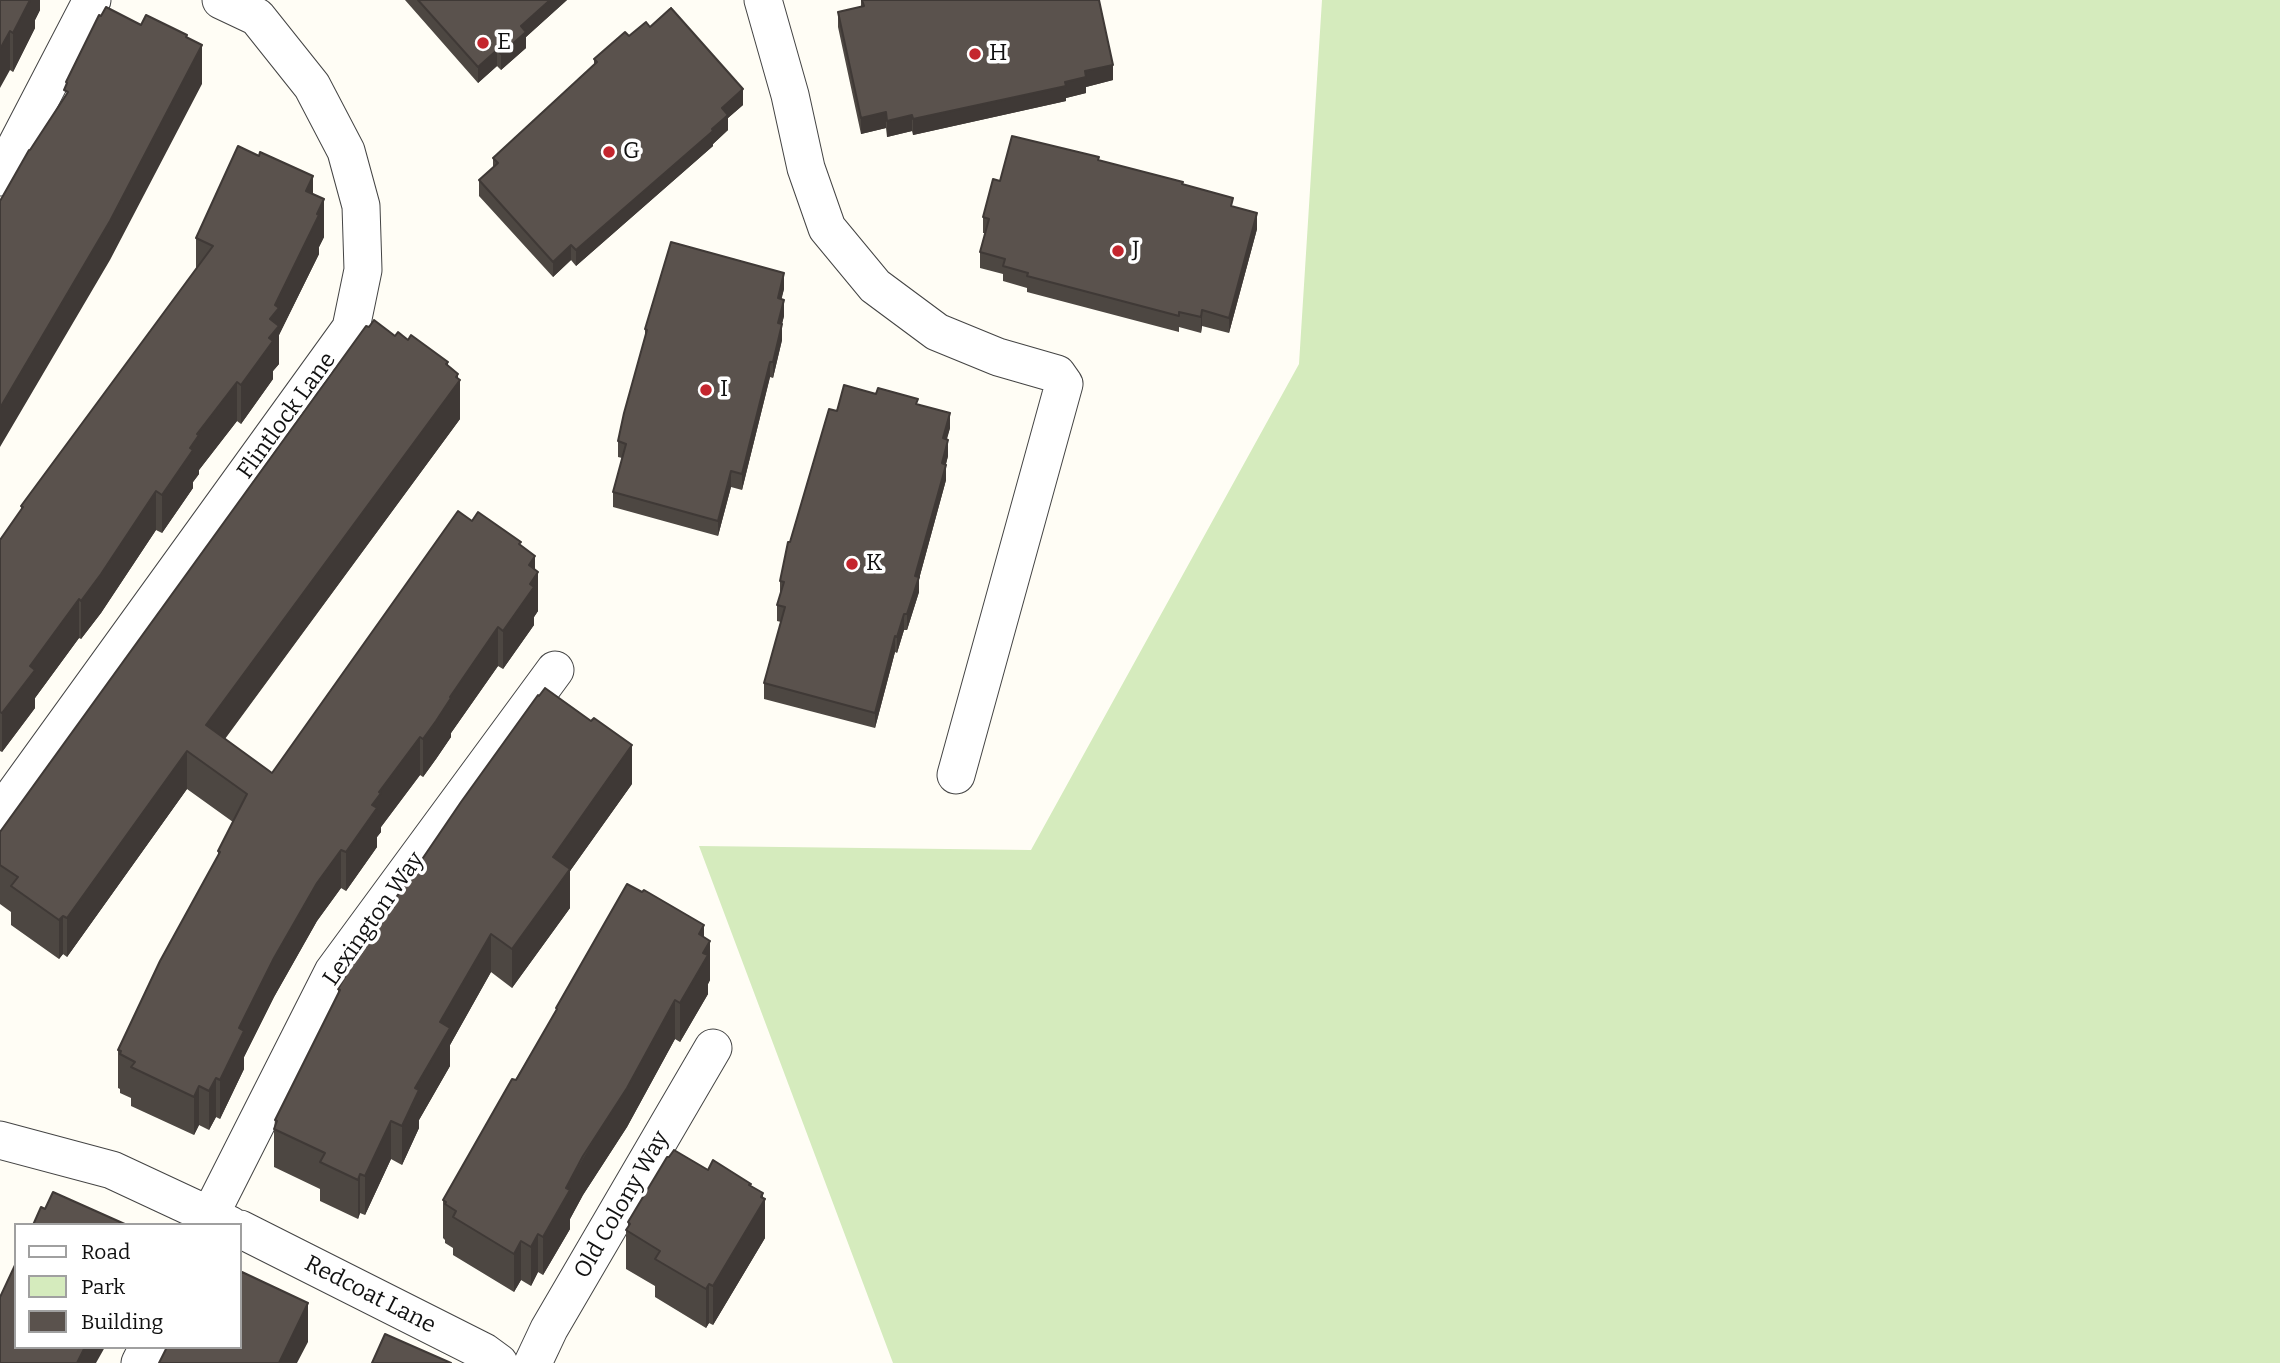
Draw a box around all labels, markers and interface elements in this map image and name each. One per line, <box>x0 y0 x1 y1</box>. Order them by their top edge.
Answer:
place label: E <box>497 29 511 57</box>
marker: E <box>475 35 491 51</box>
place label: H <box>989 40 1007 68</box>
marker: H <box>967 46 983 62</box>
place label: G <box>623 138 640 166</box>
marker: G <box>601 144 617 160</box>
place label: J <box>1132 237 1140 265</box>
marker: J <box>1110 243 1126 259</box>
street label: Flintlock Lane <box>232 347 342 485</box>
place label: I <box>720 376 728 404</box>
marker: I <box>698 382 714 398</box>
place label: K <box>866 550 882 578</box>
marker: K <box>844 556 860 572</box>
street label: Lexington Way <box>318 847 430 991</box>
street label: Old Colony Way <box>569 1126 675 1284</box>
legend <box>14 1223 242 1349</box>
text: Road <box>81 1239 130 1265</box>
street label: Redcoat Lane <box>300 1250 440 1340</box>
text: Park <box>81 1274 125 1300</box>
text: Building <box>81 1309 163 1335</box>

